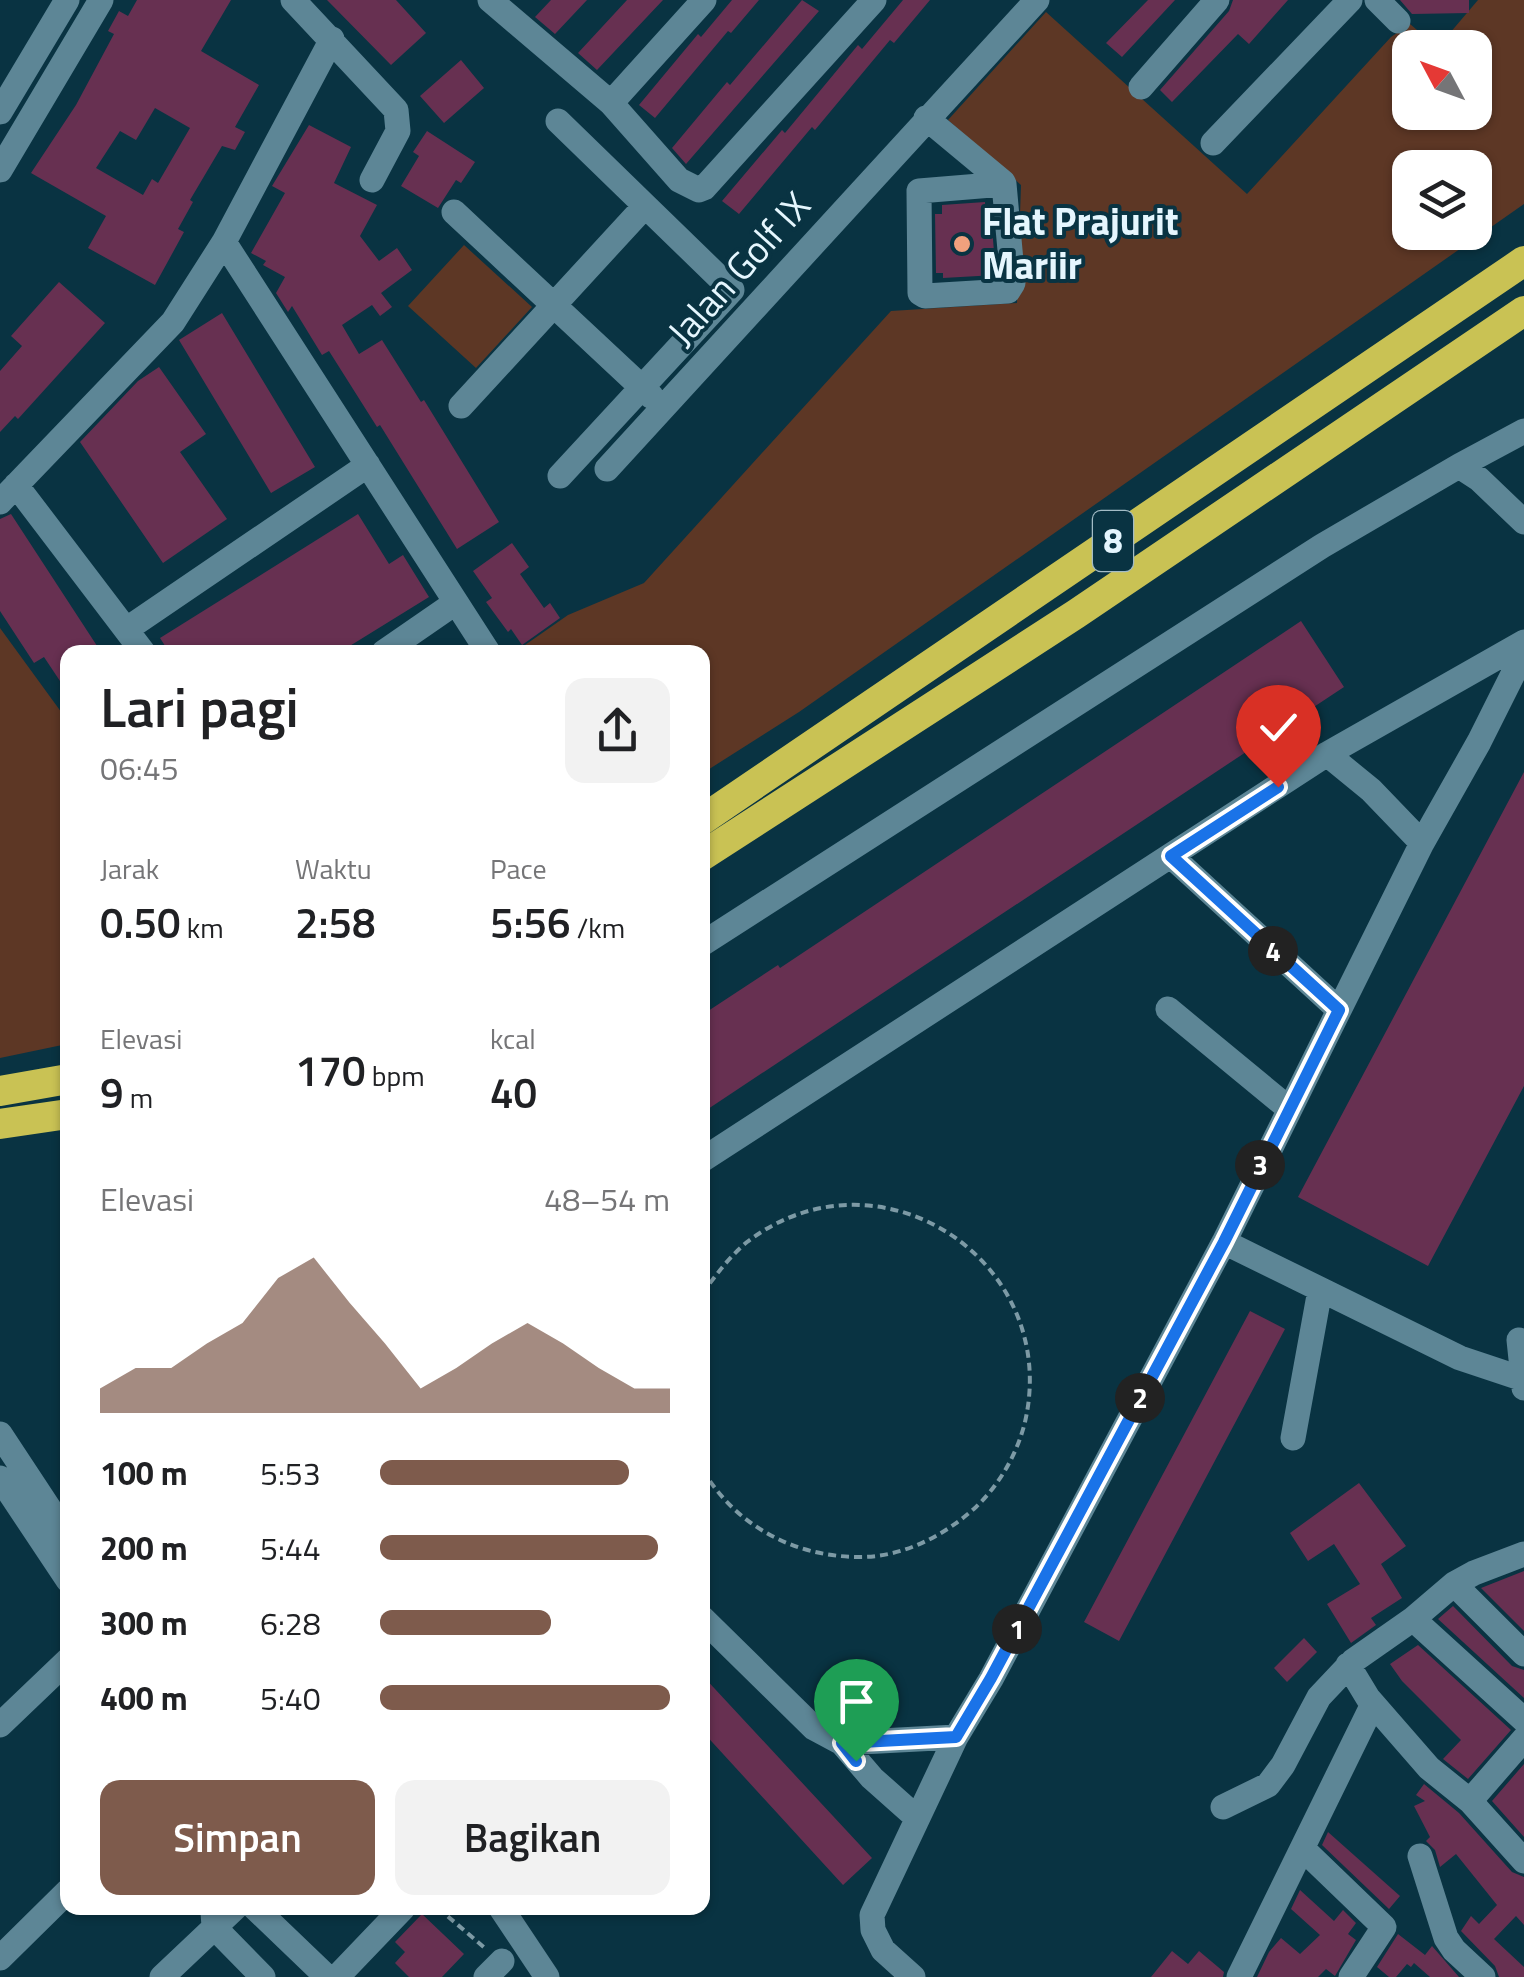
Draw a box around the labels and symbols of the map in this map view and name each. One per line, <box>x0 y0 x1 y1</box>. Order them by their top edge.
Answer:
north arrow <box>1392 30 1492 130</box>
street label: Jalan Golf IX <box>653 178 823 358</box>
place label: Flat Prajurit Mariir <box>982 192 1179 294</box>
marker: Flat Prajurit Mariir <box>951 233 973 255</box>
road number: 8 <box>1093 511 1133 571</box>
pin <box>1236 685 1321 788</box>
pin: 4 <box>1248 926 1298 976</box>
pin: 3 <box>1235 1140 1285 1190</box>
pin: 2 <box>1115 1373 1165 1423</box>
pin: 1 <box>992 1604 1042 1654</box>
pin <box>814 1659 899 1762</box>

